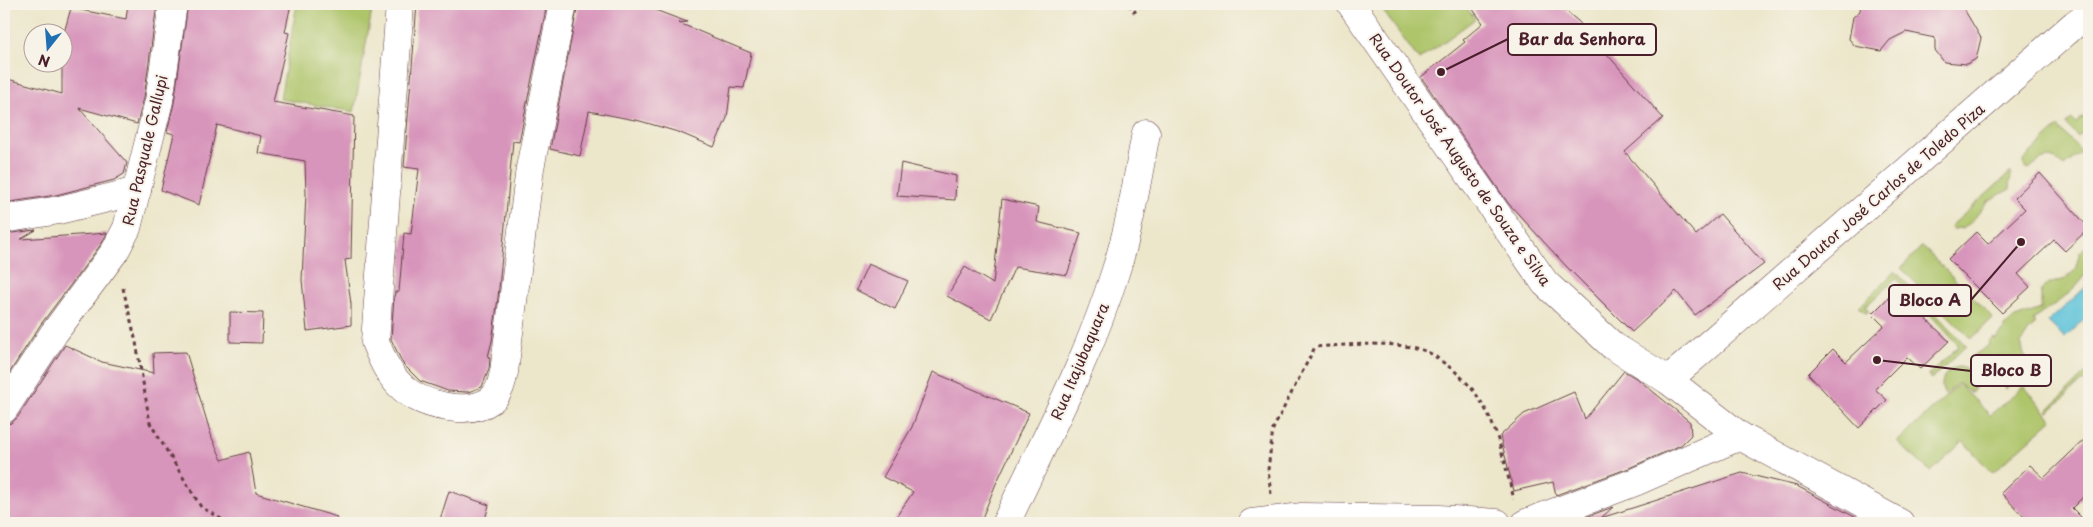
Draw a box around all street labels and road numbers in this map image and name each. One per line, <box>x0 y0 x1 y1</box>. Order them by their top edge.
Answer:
street label: Rua Doutor José Augusto de Souza e Silva <box>1364 28 1558 291</box>
street label: Rua Pasquale Gallupi <box>115 72 173 228</box>
street label: Rua Doutor José Carlos de Toledo Piza <box>1767 97 1990 295</box>
street label: Rua Itajubaquara <box>1044 298 1114 423</box>

